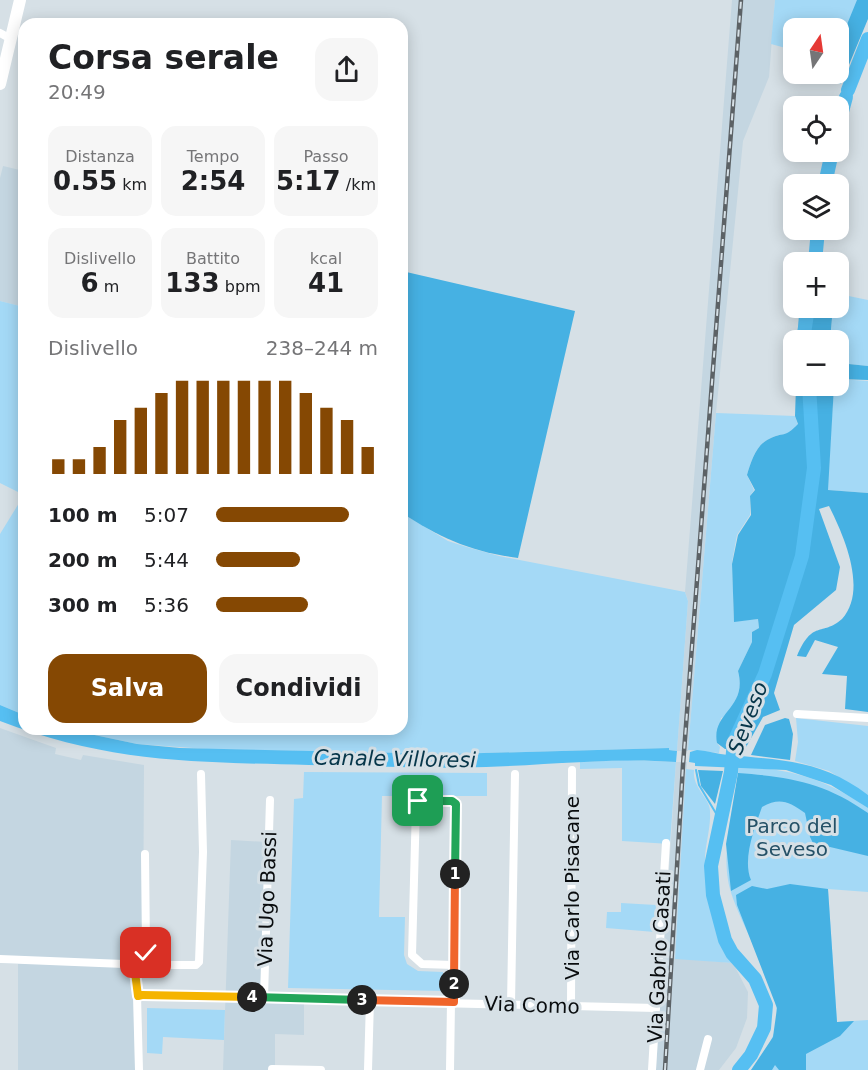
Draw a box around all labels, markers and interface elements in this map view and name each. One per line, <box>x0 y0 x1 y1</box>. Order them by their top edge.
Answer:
north arrow <box>783 18 849 84</box>
map controls <box>783 18 849 396</box>
text: Corsa serale <box>48 38 279 77</box>
button: share <box>315 38 378 101</box>
text: 20:49 <box>48 80 106 104</box>
button: locate <box>783 96 849 162</box>
text: Distanza <box>65 147 135 166</box>
text: Tempo <box>187 147 239 166</box>
text: Passo <box>303 147 349 166</box>
text: 0.55 <box>53 166 117 196</box>
text: 2:54 <box>181 166 245 196</box>
text: 5:17 <box>276 166 341 196</box>
button: layers <box>783 174 849 240</box>
text: km <box>117 175 147 194</box>
text: /km <box>341 175 376 194</box>
text: Dislivello <box>64 249 136 268</box>
text: Battito <box>186 249 240 268</box>
text: kcal <box>310 249 342 268</box>
button: + <box>783 252 849 318</box>
text: 6 <box>81 268 99 298</box>
text: 133 <box>165 268 220 298</box>
text: 41 <box>308 268 344 298</box>
text: m <box>99 277 119 296</box>
text: bpm <box>220 277 261 296</box>
button: − <box>783 330 849 396</box>
text: Dislivello <box>48 336 138 360</box>
text: 238–244 m <box>266 336 378 360</box>
text: 100 m <box>48 503 118 527</box>
text: 5:07 <box>144 503 189 527</box>
text: 200 m <box>48 548 118 572</box>
text: 5:44 <box>144 548 189 572</box>
text: 300 m <box>48 593 118 617</box>
text: 5:36 <box>144 593 189 617</box>
button: Salva <box>48 654 207 723</box>
button: Condividi <box>219 654 378 723</box>
water label: Seveso <box>723 679 773 757</box>
water label: Canale Villoresi <box>314 746 476 772</box>
pin <box>392 775 443 826</box>
icon: arrive <box>401 784 434 817</box>
street label: Via Carlo Pisacane <box>560 796 584 980</box>
park label: Parco del Seveso <box>746 814 838 861</box>
street label: Via Ugo Bassi <box>253 831 281 967</box>
pin: 1 <box>440 859 470 889</box>
text: 1 <box>449 864 461 883</box>
street label: Via Gabrio Casati <box>643 870 675 1044</box>
pin <box>120 927 171 978</box>
icon: check <box>129 936 162 969</box>
pin: 2 <box>439 969 469 999</box>
text: 2 <box>448 974 460 993</box>
pin: 4 <box>237 982 267 1012</box>
pin: 3 <box>347 985 377 1015</box>
text: 4 <box>246 987 258 1006</box>
text: 3 <box>356 990 368 1009</box>
street label: Via Como <box>484 991 580 1019</box>

